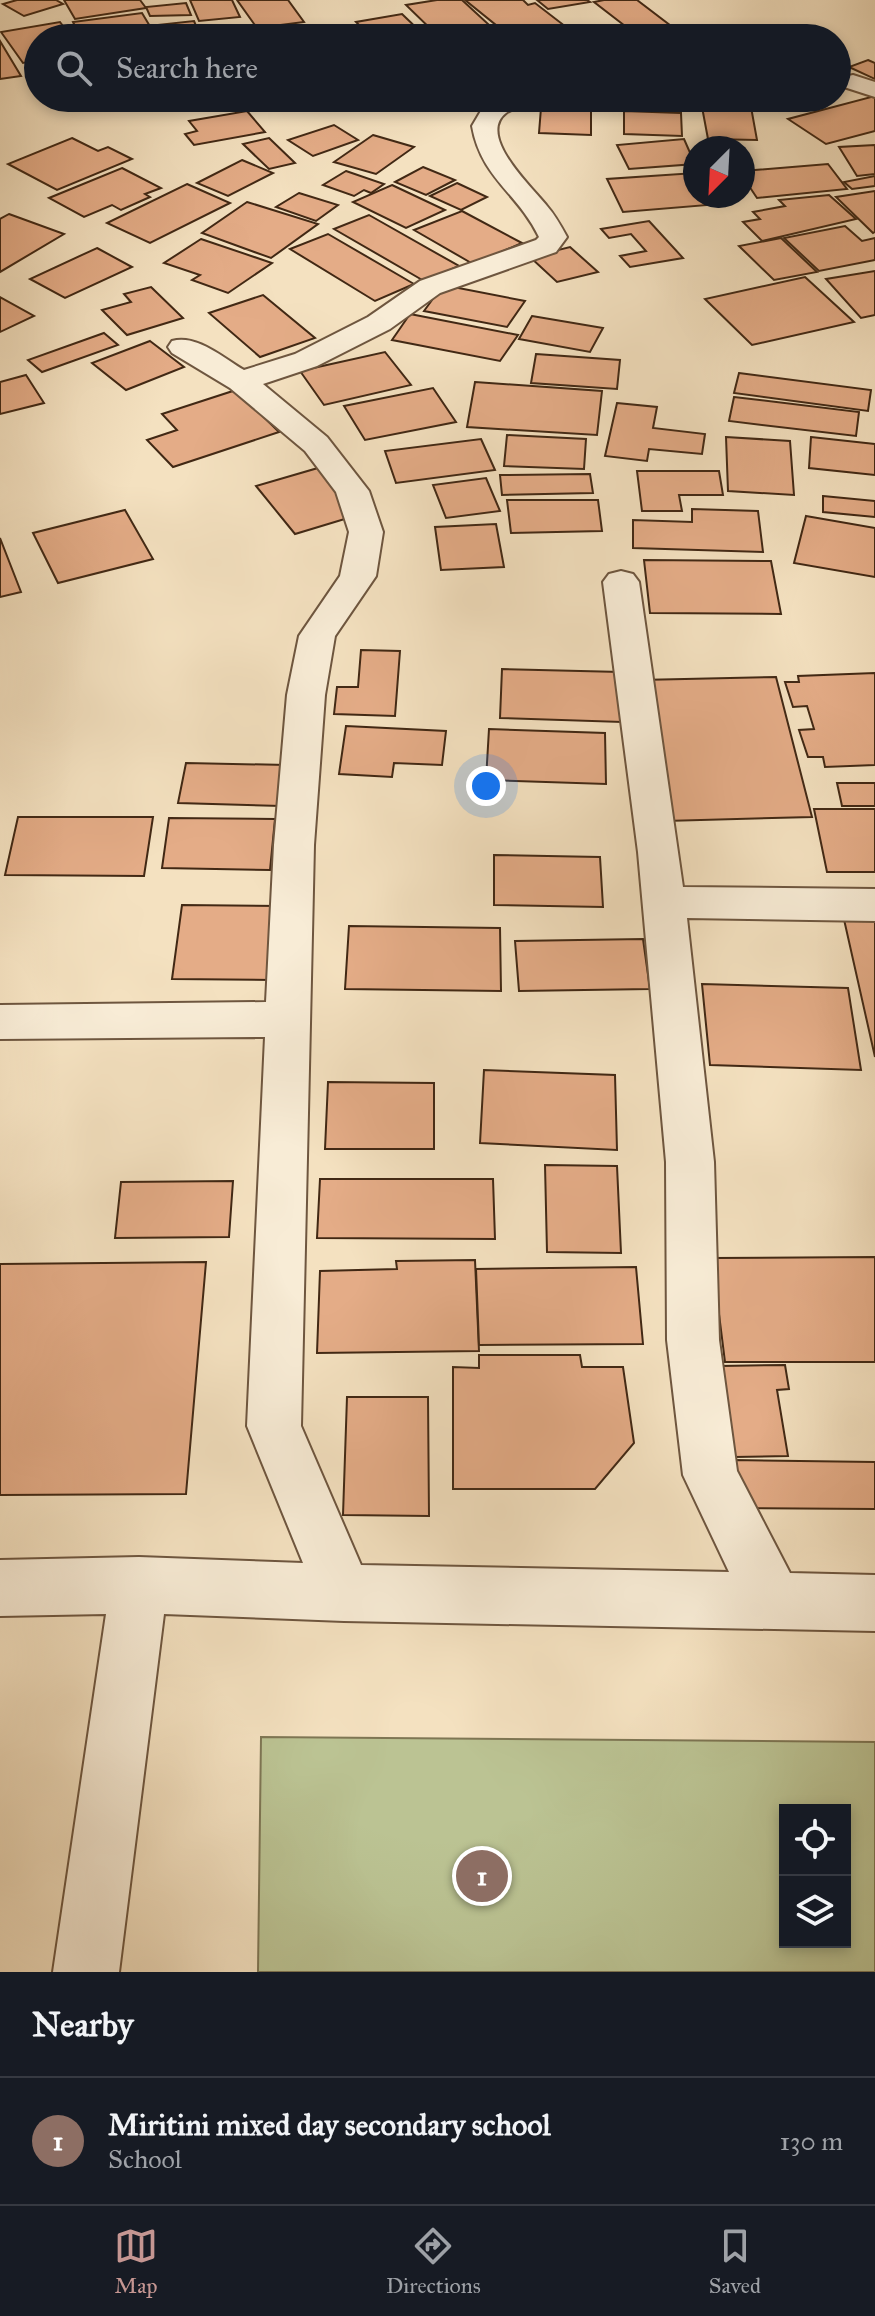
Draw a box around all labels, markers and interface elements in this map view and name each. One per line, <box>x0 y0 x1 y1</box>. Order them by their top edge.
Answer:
search box <box>24 24 851 112</box>
icon: search <box>52 46 96 90</box>
text: Search here <box>116 50 258 86</box>
north arrow <box>683 136 755 208</box>
your location <box>466 766 506 806</box>
map controls <box>779 1804 851 1948</box>
button: locate <box>779 1804 851 1876</box>
pin: 1 <box>456 1846 508 1906</box>
button: layers <box>779 1876 851 1948</box>
text: Nearby <box>32 2004 134 2045</box>
text: Miritini mixed day secondary school <box>108 2107 551 2143</box>
text: 1 <box>53 2125 63 2157</box>
text: 130 m <box>780 2125 843 2157</box>
text: School <box>108 2143 182 2175</box>
tab: Map <box>114 2224 158 2299</box>
tab: Directions <box>386 2224 481 2299</box>
tab: Saved <box>709 2224 761 2299</box>

